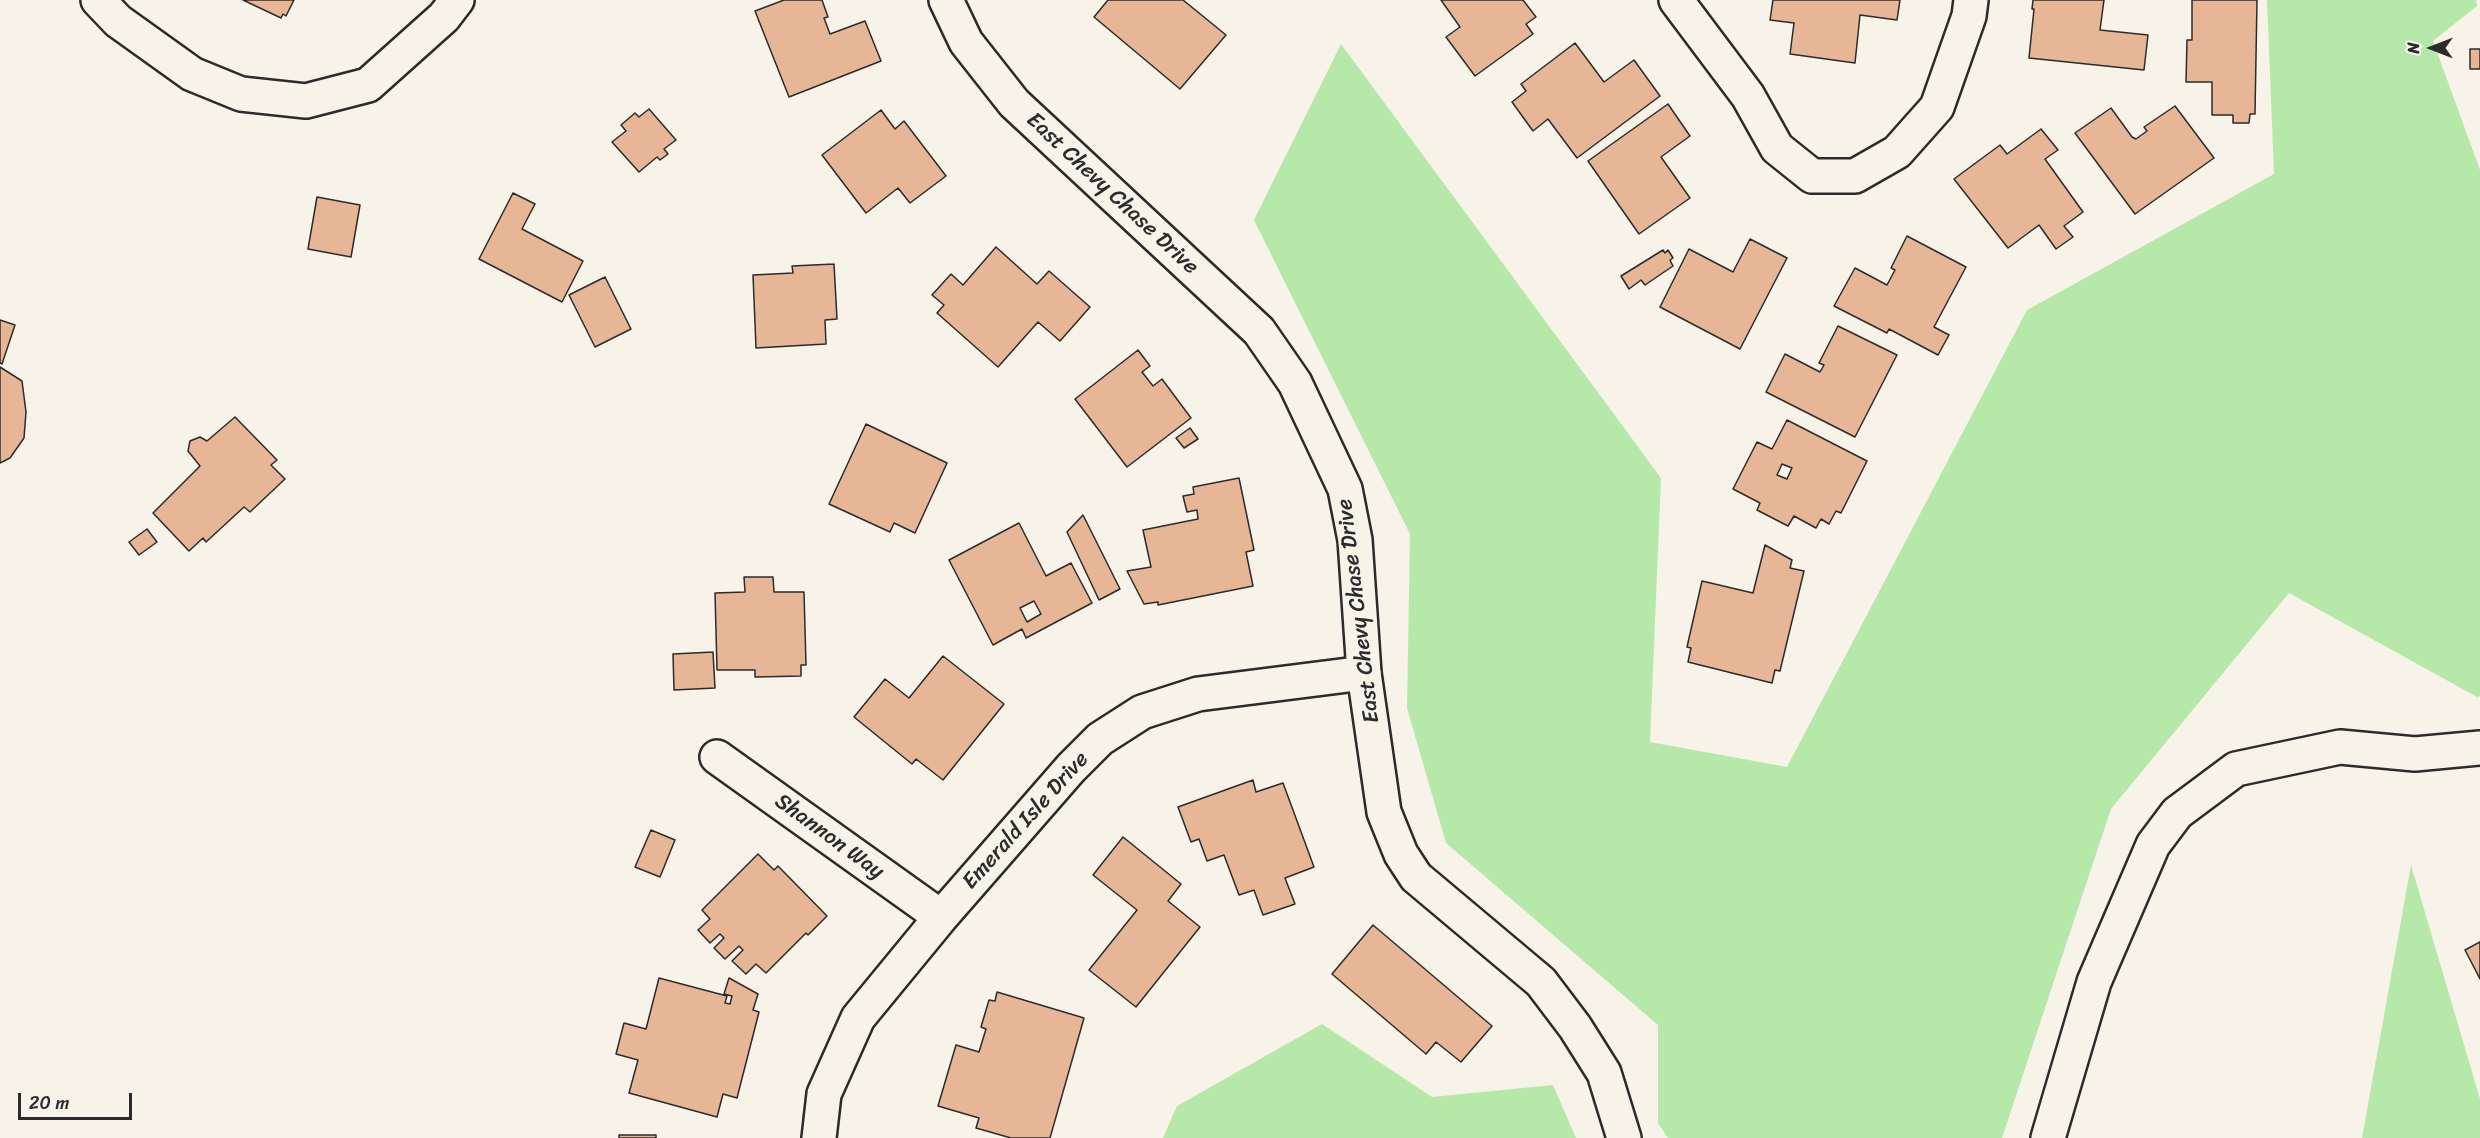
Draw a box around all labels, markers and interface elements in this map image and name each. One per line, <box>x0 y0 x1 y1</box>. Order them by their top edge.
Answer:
north arrow <box>2402 18 2462 78</box>
text: N <box>2399 42 2428 54</box>
street label: East Chevy Chase Drive <box>1020 107 1204 281</box>
street label: East Chevy Chase Drive <box>1332 497 1386 725</box>
street label: Emerald Isle Drive <box>957 747 1095 895</box>
street label: Shannon Way <box>769 789 889 885</box>
scale bar <box>21 1081 135 1119</box>
text: 20 m <box>29 1087 69 1119</box>

